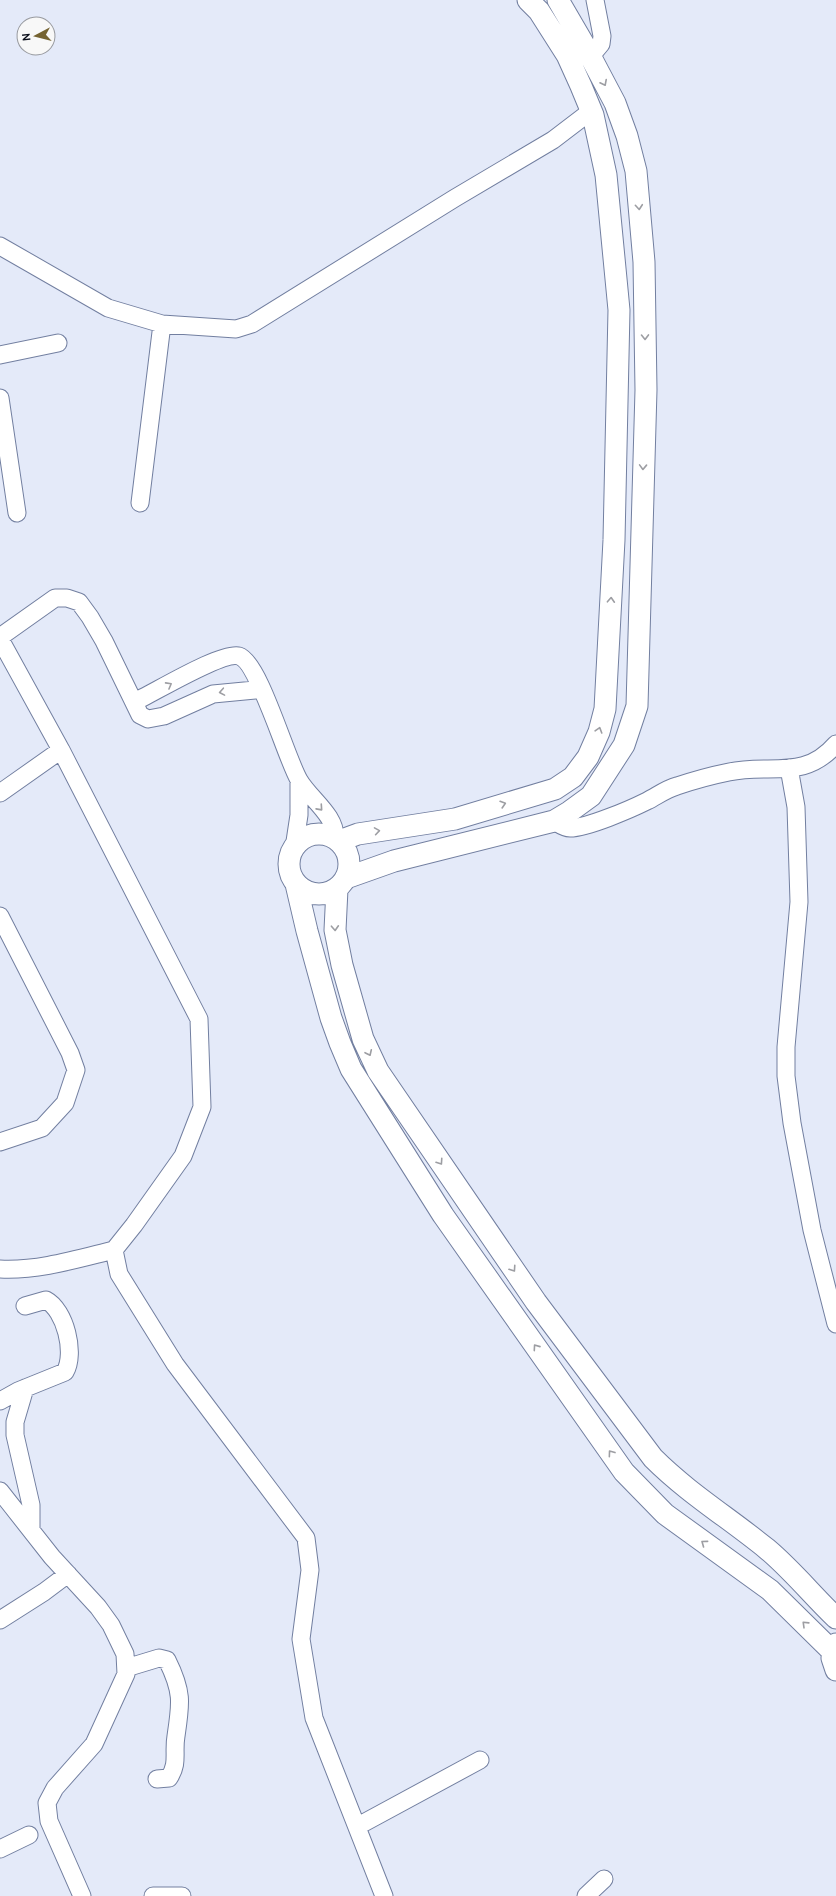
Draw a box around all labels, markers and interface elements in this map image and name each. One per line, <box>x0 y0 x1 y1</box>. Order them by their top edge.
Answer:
north arrow <box>16 16 56 56</box>
text: N <box>19 33 33 42</box>
one-way arrow <box>600 79 607 86</box>
one-way arrow <box>635 204 644 210</box>
one-way arrow <box>641 334 649 340</box>
one-way arrow <box>639 464 647 470</box>
one-way arrow <box>606 597 615 603</box>
one-way arrow <box>165 682 172 690</box>
one-way arrow <box>219 688 226 696</box>
one-way arrow <box>594 726 603 733</box>
one-way arrow <box>500 800 507 809</box>
one-way arrow <box>316 803 323 810</box>
one-way arrow <box>374 827 380 836</box>
one-way arrow <box>331 925 340 931</box>
one-way arrow <box>365 1049 373 1056</box>
one-way arrow <box>435 1158 443 1165</box>
one-way arrow <box>508 1265 515 1272</box>
one-way arrow <box>533 1344 541 1351</box>
one-way arrow <box>608 1450 616 1457</box>
one-way arrow <box>701 1540 708 1547</box>
one-way arrow <box>802 1622 809 1629</box>

